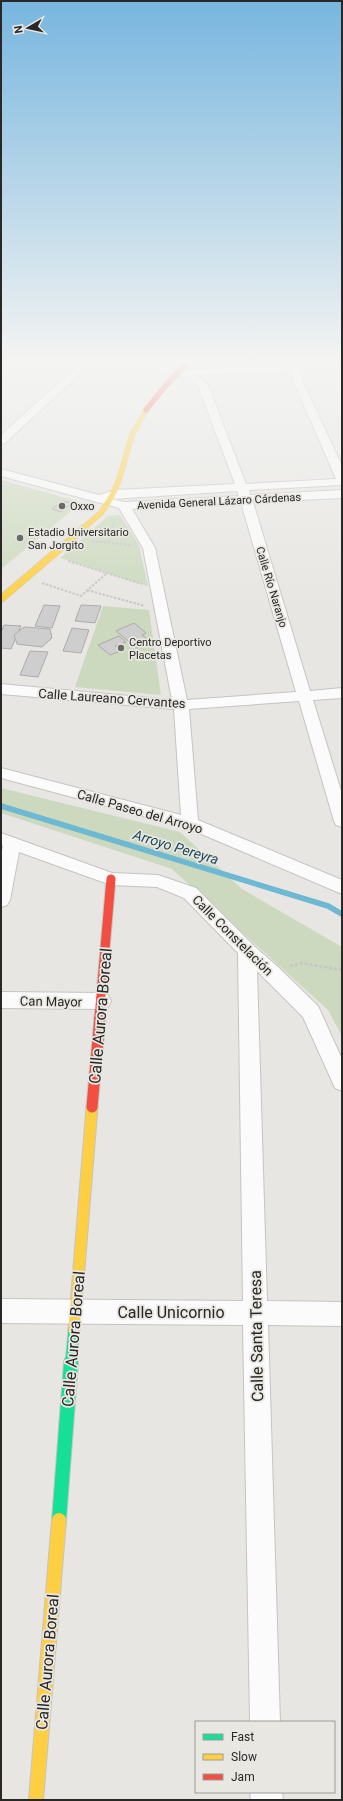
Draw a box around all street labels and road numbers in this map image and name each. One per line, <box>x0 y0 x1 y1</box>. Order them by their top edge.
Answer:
street label: Avenida General Lázaro Cárdenas <box>137 491 302 512</box>
street label: Calle Río Naranjo <box>253 545 290 629</box>
street label: Calle Laureano Cervantes <box>38 686 186 711</box>
street label: Calle Paseo del Arroyo <box>75 786 204 837</box>
street label: Calle Constelación <box>189 892 276 979</box>
street label: Calle Aurora Boreal <box>85 947 116 1085</box>
street label: Can Mayor <box>20 993 83 1010</box>
street label: Calle Aurora Boreal <box>58 1270 89 1408</box>
street label: Calle Santa Teresa <box>246 1270 267 1402</box>
street label: Calle Unicornio <box>117 1303 225 1322</box>
street label: Calle Aurora Boreal <box>32 1593 63 1731</box>

